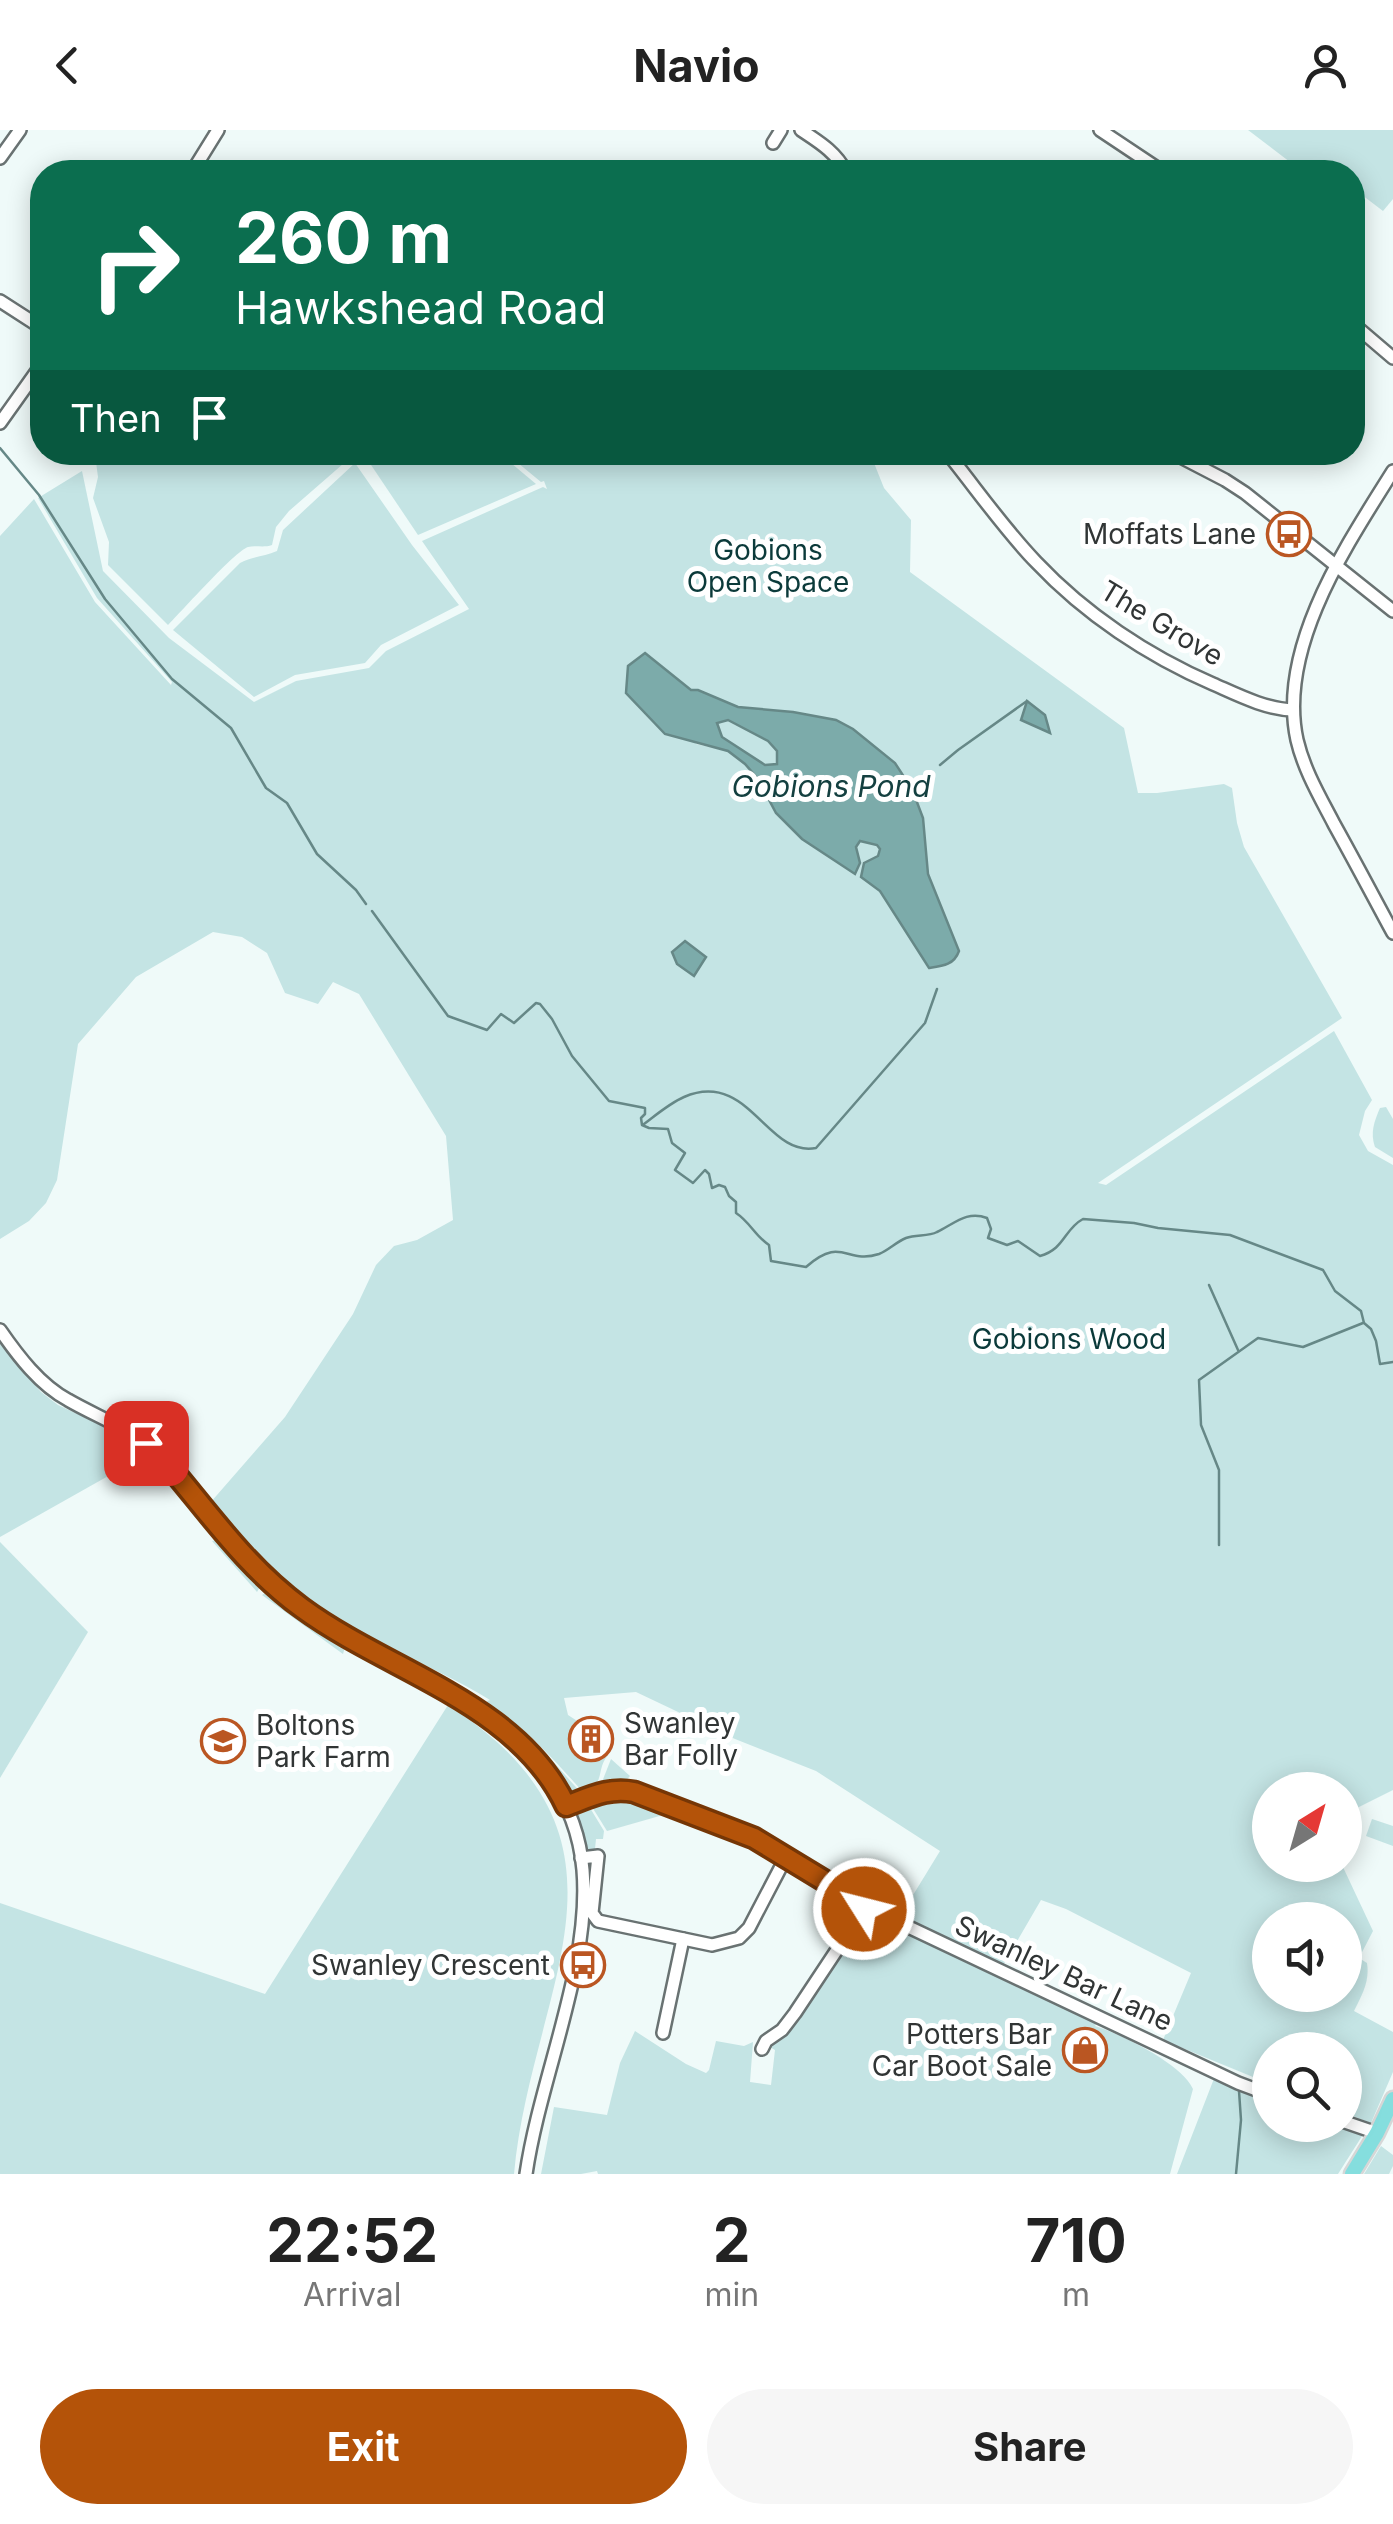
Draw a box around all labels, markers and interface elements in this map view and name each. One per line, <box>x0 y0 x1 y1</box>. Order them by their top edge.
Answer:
icon: back <box>40 38 95 93</box>
text: Navio <box>633 38 760 93</box>
icon: person <box>1298 38 1353 93</box>
text: 260 m <box>235 195 452 280</box>
icon: right <box>70 200 200 330</box>
text: Hawkshead Road <box>235 280 606 335</box>
icon: arrive <box>182 390 237 445</box>
text: Then <box>70 395 162 441</box>
bus stop icon: Moffats Lane <box>1266 511 1312 557</box>
place label: Moffats Lane <box>1083 517 1256 551</box>
park label: Gobions Open Space <box>687 533 849 599</box>
street label: The Grove <box>1094 573 1230 673</box>
water label: Gobions Pond <box>731 768 931 804</box>
park label: Gobions Wood <box>972 1322 1166 1356</box>
pin <box>104 1401 189 1486</box>
icon: arrive <box>119 1416 174 1471</box>
place label: Swanley Bar Folly <box>624 1706 738 1772</box>
place label: Boltons Park Farm <box>256 1708 391 1774</box>
building icon: Swanley Bar Folly <box>568 1716 614 1762</box>
school or university icon: Boltons Park Farm <box>200 1718 246 1764</box>
north arrow <box>1252 1772 1362 1882</box>
map controls <box>1252 1772 1362 2142</box>
position arrow <box>812 1857 916 1961</box>
button: sound <box>1252 1902 1362 2012</box>
street label: Swanley Bar Lane <box>950 1908 1178 2038</box>
bus stop icon: Swanley Crescent <box>560 1942 606 1988</box>
place label: Swanley Crescent <box>311 1948 550 1982</box>
place label: Potters Bar Car Boot Sale <box>872 2017 1052 2083</box>
shop icon: Potters Bar Car Boot Sale <box>1062 2027 1108 2073</box>
button: search <box>1252 2032 1362 2142</box>
text: 22:52 <box>266 2204 438 2276</box>
text: 2 <box>713 2204 751 2276</box>
text: 710 <box>1025 2204 1127 2276</box>
text: Arrival <box>303 2275 401 2314</box>
text: min <box>704 2275 759 2314</box>
text: m <box>1062 2275 1090 2314</box>
button: Exit <box>40 2389 687 2504</box>
button: Share <box>707 2389 1353 2504</box>

